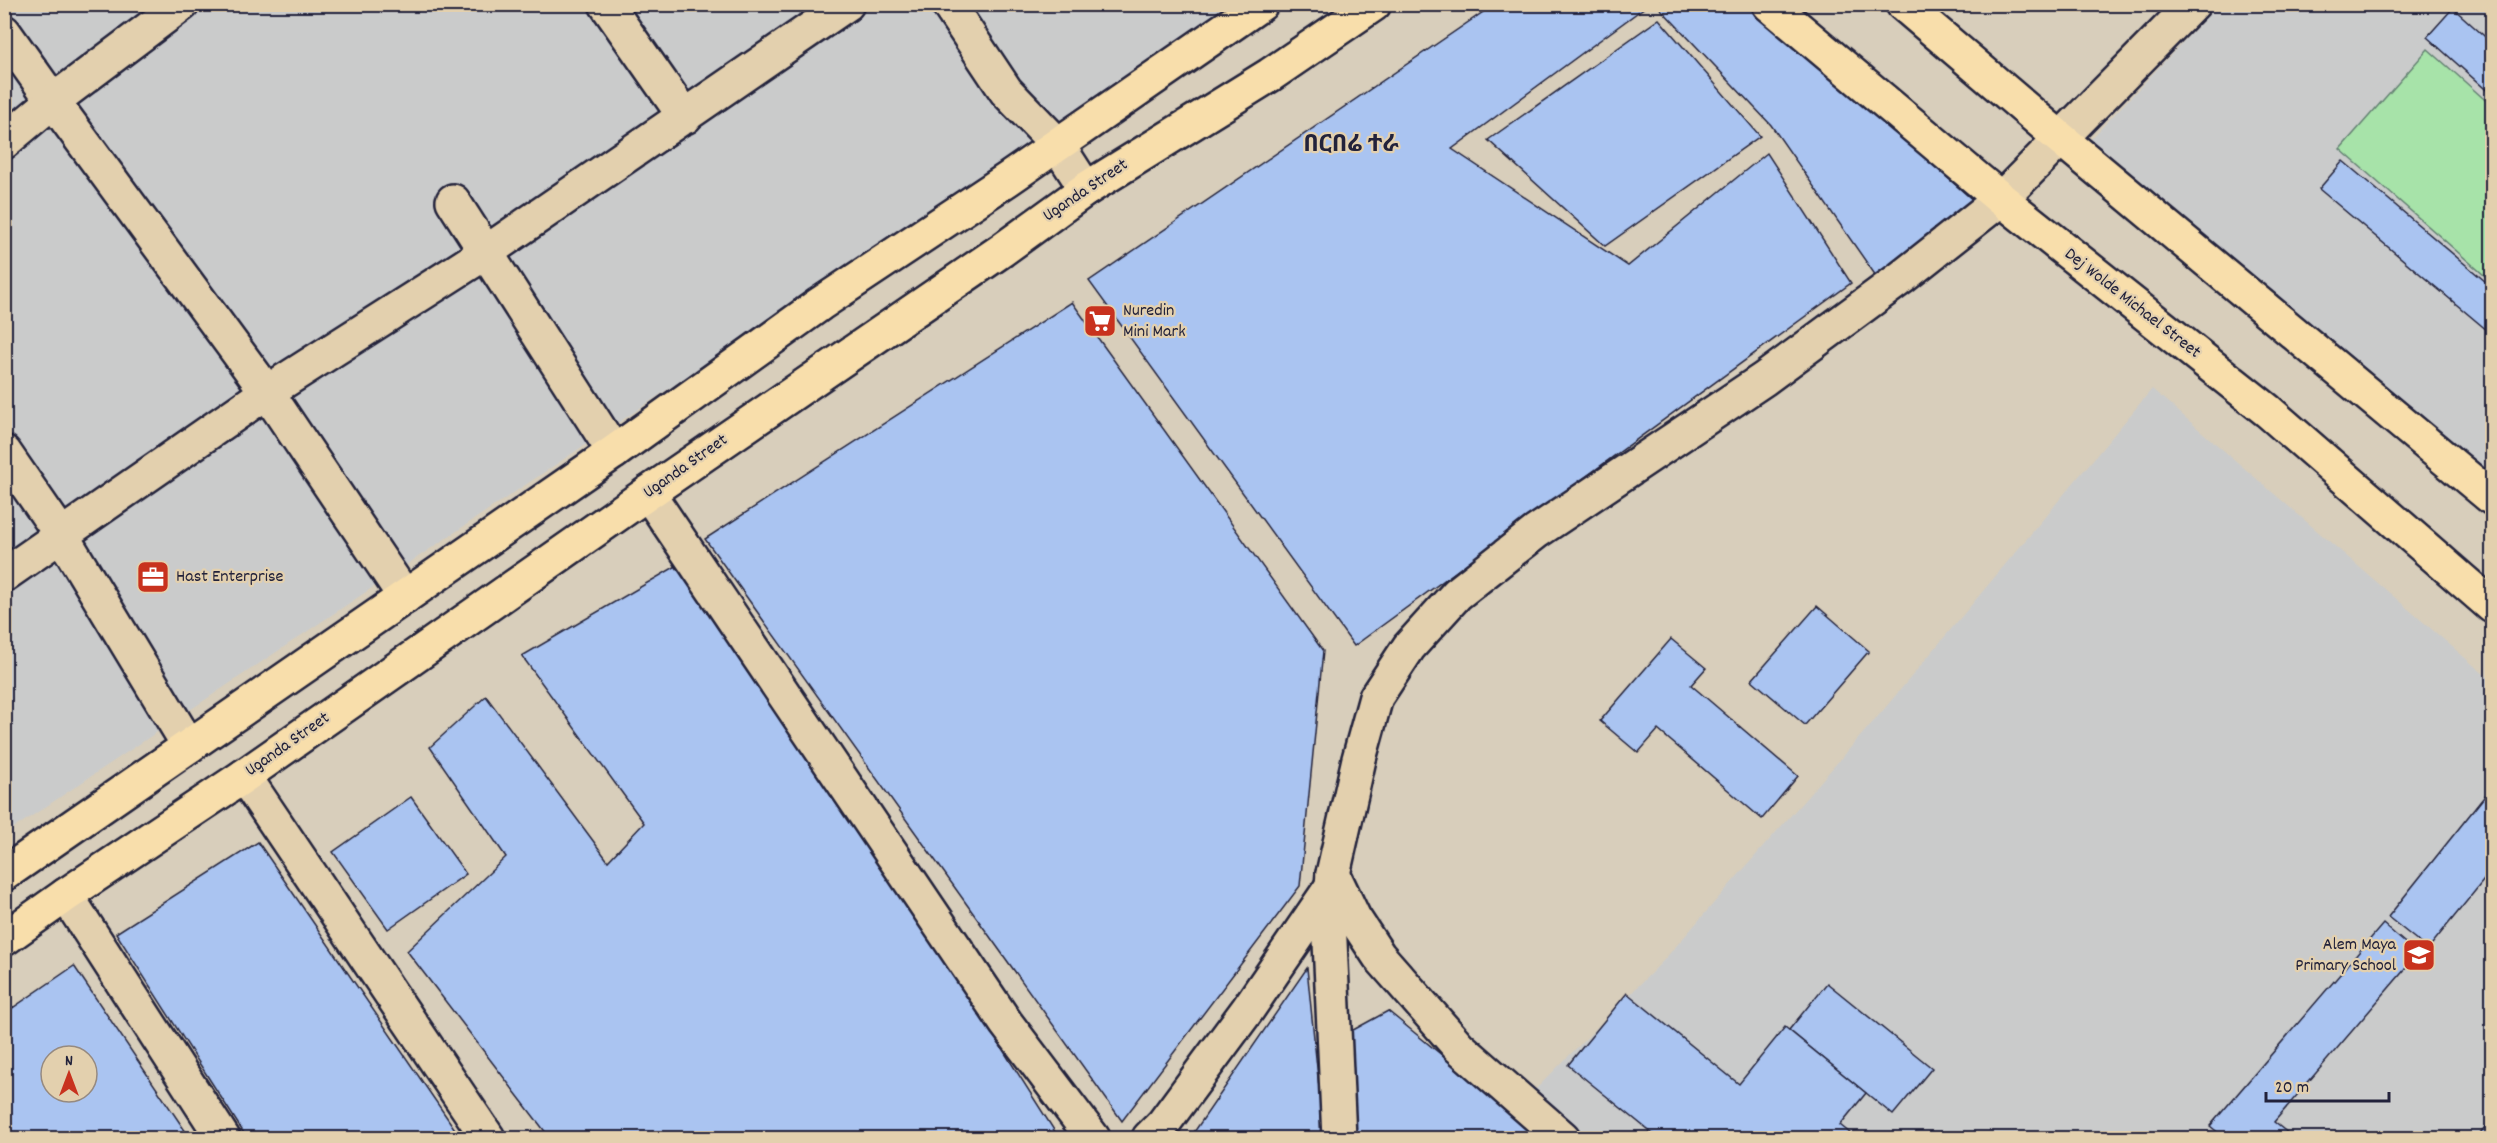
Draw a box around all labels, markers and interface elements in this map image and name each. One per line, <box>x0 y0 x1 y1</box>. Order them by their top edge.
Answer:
district label: በርበሬ ተራ <box>1303 129 1400 163</box>
street label: Uganda Street <box>1038 153 1134 229</box>
street label: Dej Wolde Michael Street <box>2059 243 2206 365</box>
place label: Nuredin Mini Mark <box>1123 299 1186 345</box>
supermarket icon: Nuredin Mini Mark <box>1082 303 1118 339</box>
street label: Uganda Street <box>639 428 734 505</box>
office icon: Hast Enterprise <box>135 559 171 595</box>
place label: Hast Enterprise <box>176 565 284 590</box>
street label: Uganda Street <box>241 706 336 783</box>
place label: Alem Maya Primary School <box>2295 933 2397 979</box>
school or university icon: Alem Maya Primary School <box>2401 937 2437 973</box>
north arrow <box>39 1044 99 1104</box>
text: N <box>65 1050 73 1073</box>
scale bar <box>2266 1065 2389 1103</box>
text: 20 m <box>2275 1076 2309 1101</box>

